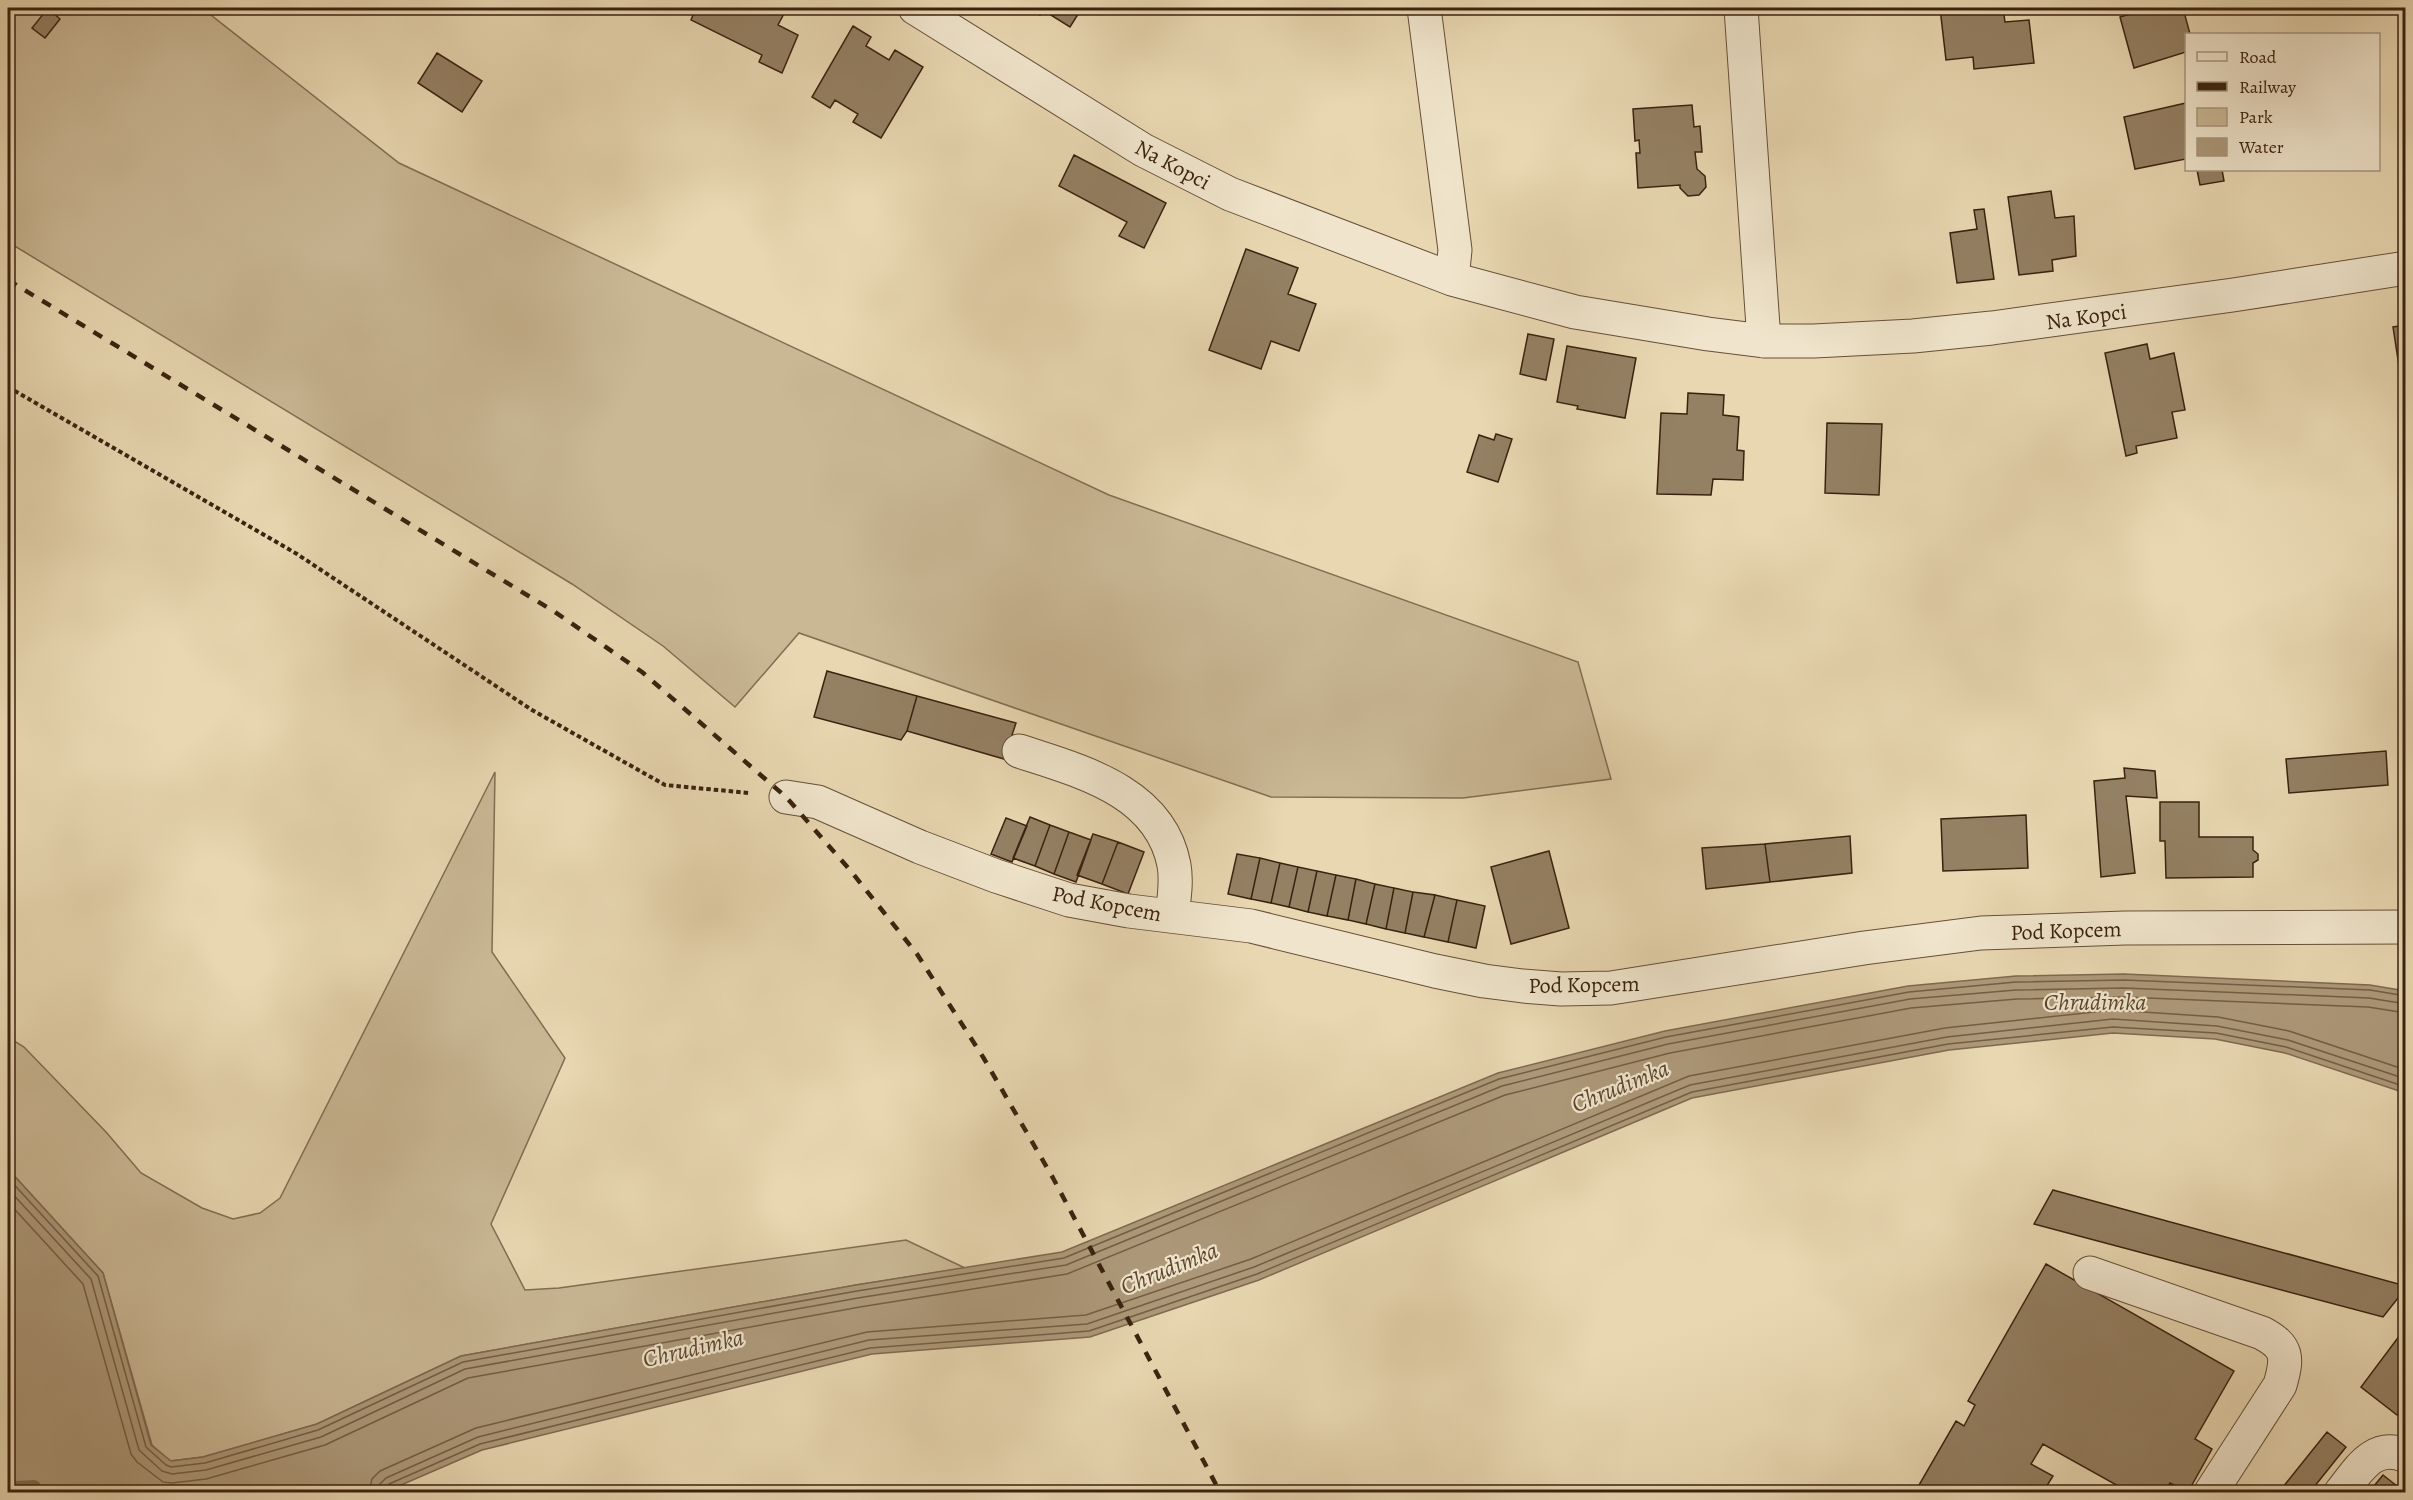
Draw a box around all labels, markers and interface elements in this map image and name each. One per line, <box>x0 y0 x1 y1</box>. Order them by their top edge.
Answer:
legend <box>2185 33 2380 171</box>
text: Road <box>2239 45 2277 69</box>
text: Railway <box>2239 75 2297 99</box>
text: Park <box>2239 105 2273 129</box>
street label: Na Kopci <box>1130 133 1215 197</box>
text: Water <box>2238 135 2284 159</box>
street label: Na Kopci <box>2044 296 2128 337</box>
street label: Pod Kopcem <box>1049 879 1164 929</box>
street label: Pod Kopcem <box>2010 914 2122 948</box>
street label: Pod Kopcem <box>1528 969 1640 1001</box>
water label: Chrudimka <box>2044 986 2146 1018</box>
water label: Chrudimka <box>1566 1052 1674 1120</box>
water label: Chrudimka <box>1115 1234 1223 1302</box>
water label: Chrudimka <box>639 1321 747 1375</box>

